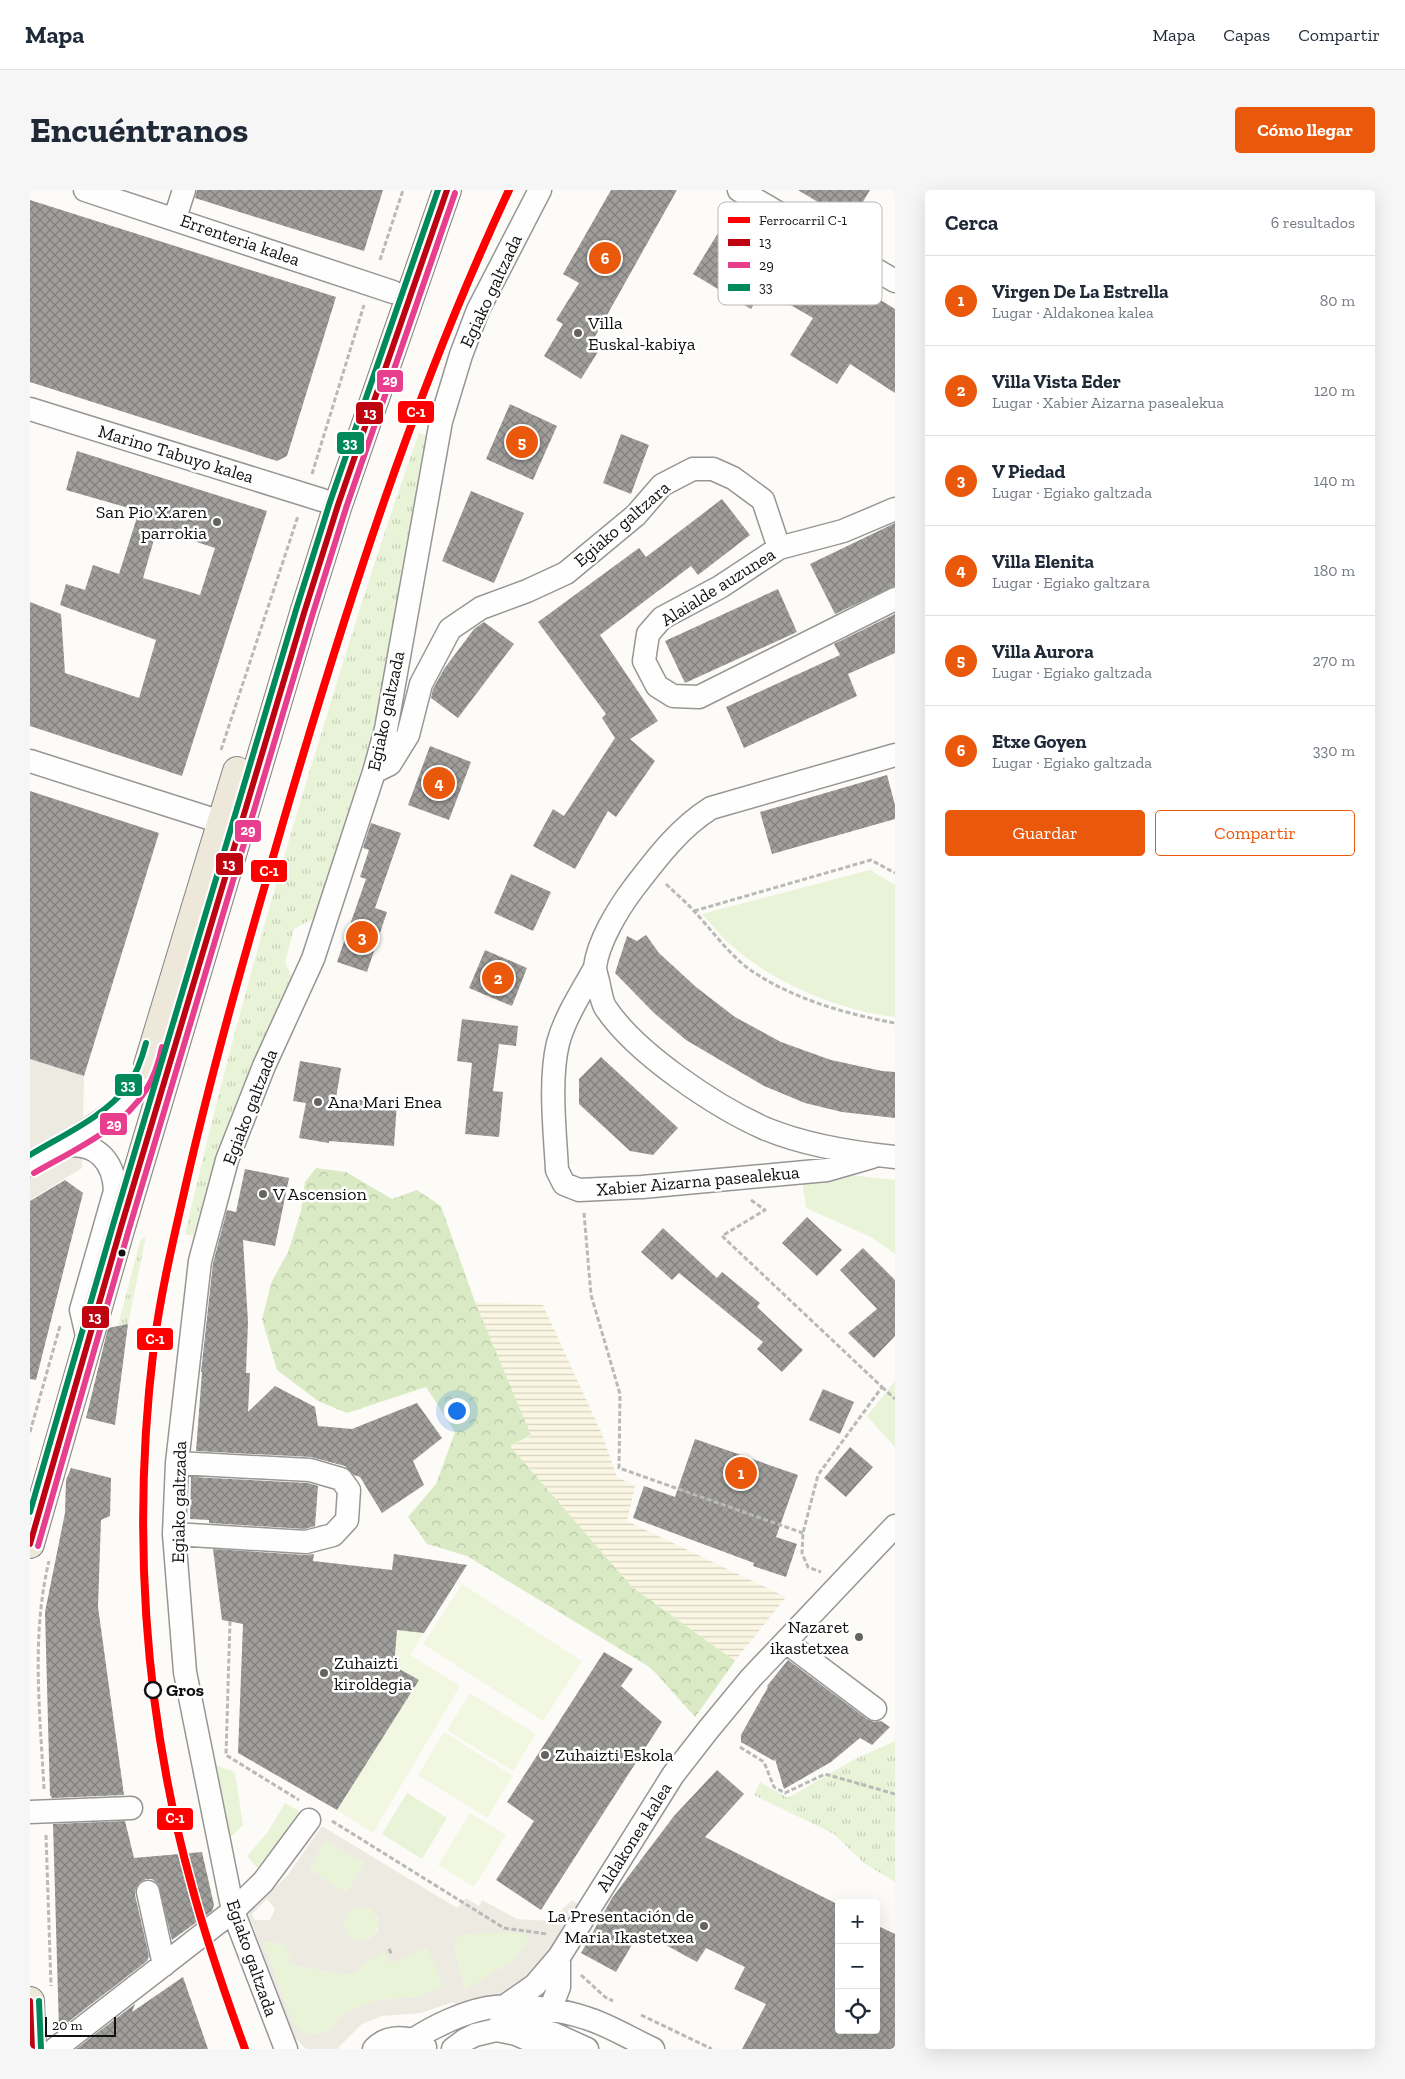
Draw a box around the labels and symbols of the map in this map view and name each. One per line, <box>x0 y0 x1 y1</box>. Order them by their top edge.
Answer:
legend <box>718 202 882 305</box>
street label: Errenteria kalea <box>177 209 303 271</box>
text: Ferrocarril C-1 <box>759 212 848 229</box>
street label: Egiako galtzada <box>455 231 527 351</box>
text: 13 <box>759 234 771 251</box>
pin: 6 <box>589 239 621 277</box>
text: 29 <box>759 257 774 274</box>
text: 33 <box>759 279 773 296</box>
place label: Villa Euskal-kabiya <box>587 312 696 355</box>
marker: Villa Euskal-kabiya <box>572 327 584 339</box>
line badge: 29 <box>376 369 404 393</box>
text: 29 <box>382 372 398 389</box>
line badge: C-1 <box>397 400 435 424</box>
line badge: 13 <box>355 401 384 425</box>
text: C-1 <box>406 404 426 421</box>
text: 13 <box>363 405 377 422</box>
street label: Marino Tabuyo kalea <box>96 420 257 488</box>
pin: 5 <box>506 423 538 461</box>
line badge: 33 <box>336 431 365 455</box>
text: 33 <box>343 435 358 452</box>
street label: Egiako galtzara <box>570 476 675 572</box>
place label: San Pio X.aren parrokia <box>96 501 208 544</box>
marker: San Pio X.aren parrokia <box>211 516 223 528</box>
street label: Alaialde auzunea <box>657 543 780 631</box>
street label: Egiako galtzada <box>363 649 410 773</box>
pin: 4 <box>423 764 455 802</box>
line badge: 29 <box>234 819 262 843</box>
text: 29 <box>240 822 256 839</box>
line badge: 13 <box>215 852 244 876</box>
text: 13 <box>222 856 236 873</box>
line badge: C-1 <box>250 859 288 883</box>
text: C-1 <box>259 863 279 880</box>
pin: 3 <box>346 918 378 956</box>
pin: 2 <box>482 959 514 997</box>
street label: Egiako galtzada <box>218 1046 282 1168</box>
line badge: 33 <box>114 1073 143 1097</box>
text: 33 <box>121 1077 136 1094</box>
place label: Ana Mari Enea <box>328 1091 442 1113</box>
marker: Ana Mari Enea <box>312 1096 324 1108</box>
line badge: 29 <box>99 1112 128 1136</box>
text: 29 <box>106 1116 122 1133</box>
street label: Xabier Aizarna pasealekua <box>596 1161 801 1201</box>
place label: V Ascension <box>272 1183 367 1205</box>
marker: V Ascension <box>257 1188 269 1200</box>
unlabelled marker <box>117 1248 127 1258</box>
line badge: 13 <box>81 1305 110 1329</box>
text: 13 <box>88 1309 102 1326</box>
line badge: C-1 <box>136 1327 174 1351</box>
text: C-1 <box>145 1331 165 1348</box>
your location <box>444 1398 470 1424</box>
street label: Egiako galtzada <box>167 1440 191 1563</box>
pin: 1 <box>725 1454 757 1492</box>
place label: Nazaret ikastetxea <box>770 1616 849 1659</box>
marker: Nazaret ikastetxea <box>853 1631 865 1643</box>
place label: Zuhaizti kiroldegia <box>334 1652 412 1695</box>
marker: Zuhaizti kiroldegia <box>318 1667 330 1679</box>
place label: Gros <box>166 1679 204 1701</box>
marker: Gros <box>144 1681 162 1699</box>
place label: Zuhaizti Eskola <box>555 1744 674 1766</box>
marker: Zuhaizti Eskola <box>539 1749 551 1761</box>
street label: Aldakonea kalea <box>592 1778 677 1896</box>
line badge: C-1 <box>156 1807 194 1831</box>
text: C-1 <box>165 1810 185 1827</box>
street label: Egiako galtzada <box>222 1897 282 2020</box>
place label: La Presentación de Maria Ikastetxea <box>548 1905 694 1948</box>
marker: La Presentación de Maria Ikastetxea <box>698 1920 710 1932</box>
scale bar <box>45 2014 116 2037</box>

